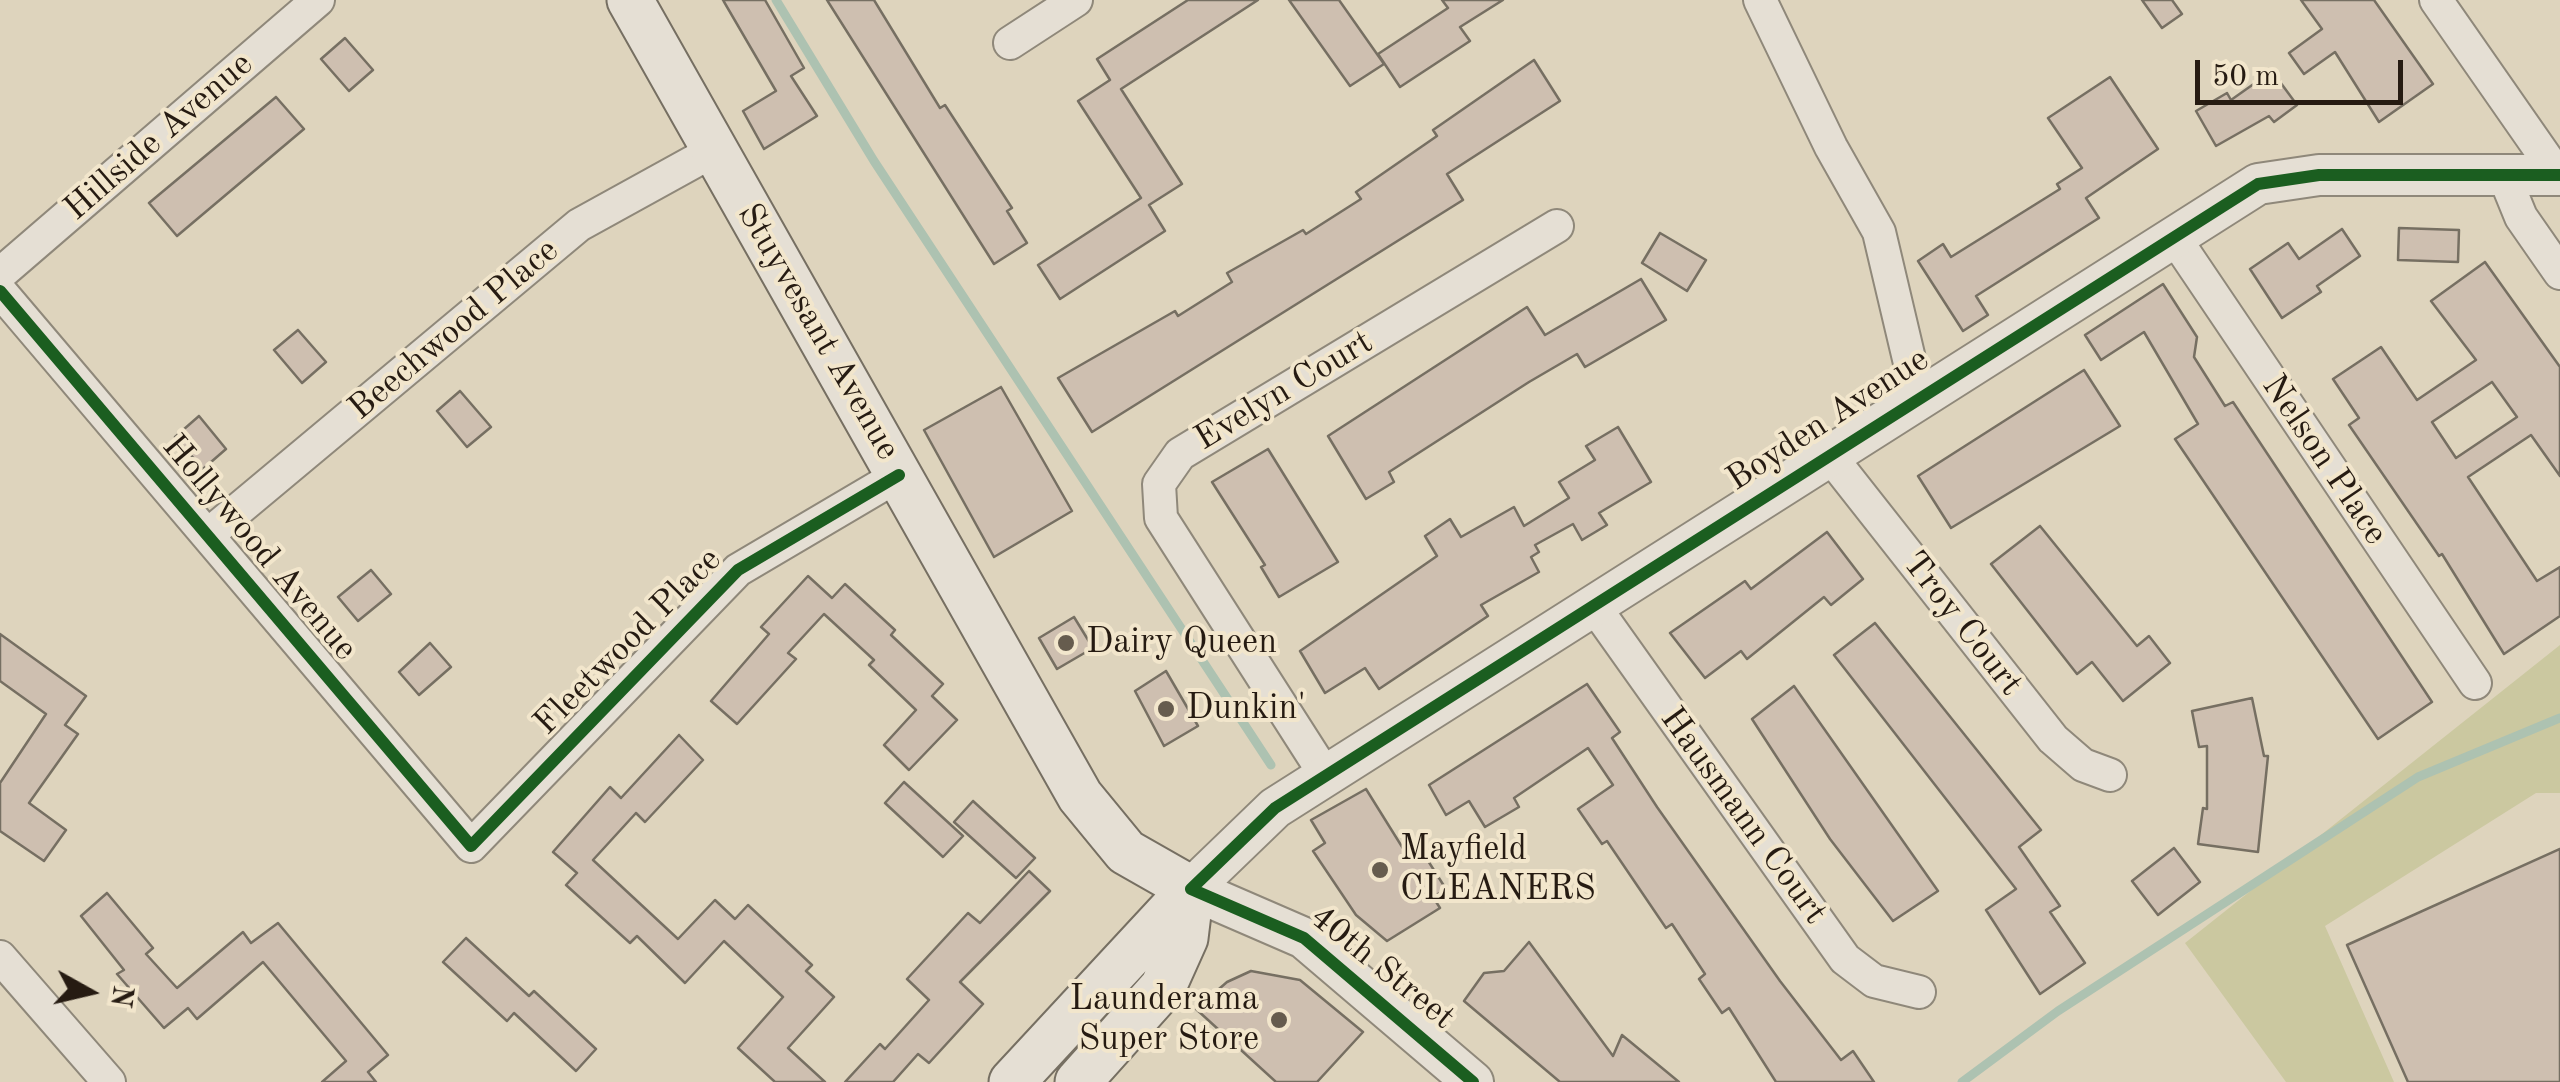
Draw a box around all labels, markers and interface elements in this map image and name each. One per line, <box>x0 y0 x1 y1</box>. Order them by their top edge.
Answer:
scale bar <box>2200 40 2408 102</box>
street label: Hillside Avenue <box>56 44 262 230</box>
text: 50 m <box>2212 62 2279 92</box>
street label: Stuyvesant Avenue <box>728 196 908 468</box>
street label: Beechwood Place <box>341 230 567 430</box>
street label: Evelyn Court <box>1188 322 1380 460</box>
street label: Boyden Avenue <box>1719 339 1937 501</box>
street label: Nelson Place <box>2252 367 2396 553</box>
street label: Hollywood Avenue <box>152 427 366 669</box>
street label: Fleetwood Place <box>526 540 730 744</box>
street label: Troy Court <box>1893 544 2031 704</box>
place label: Dairy Queen <box>1086 622 1277 664</box>
marker: Dairy Queen <box>1055 632 1077 654</box>
place label: Dunkin' <box>1186 688 1306 730</box>
marker: Dunkin' <box>1155 698 1177 720</box>
street label: Hausmann Court <box>1650 699 1836 933</box>
place label: Mayfield CLEANERS <box>1400 829 1596 911</box>
marker: Mayfield CLEANERS <box>1369 859 1391 881</box>
street label: 40th Street <box>1301 897 1463 1039</box>
north arrow <box>40 942 140 1042</box>
place label: Launderama Super Store <box>1070 979 1259 1061</box>
text: N <box>104 984 135 1009</box>
marker: Launderama Super Store <box>1268 1009 1290 1031</box>

